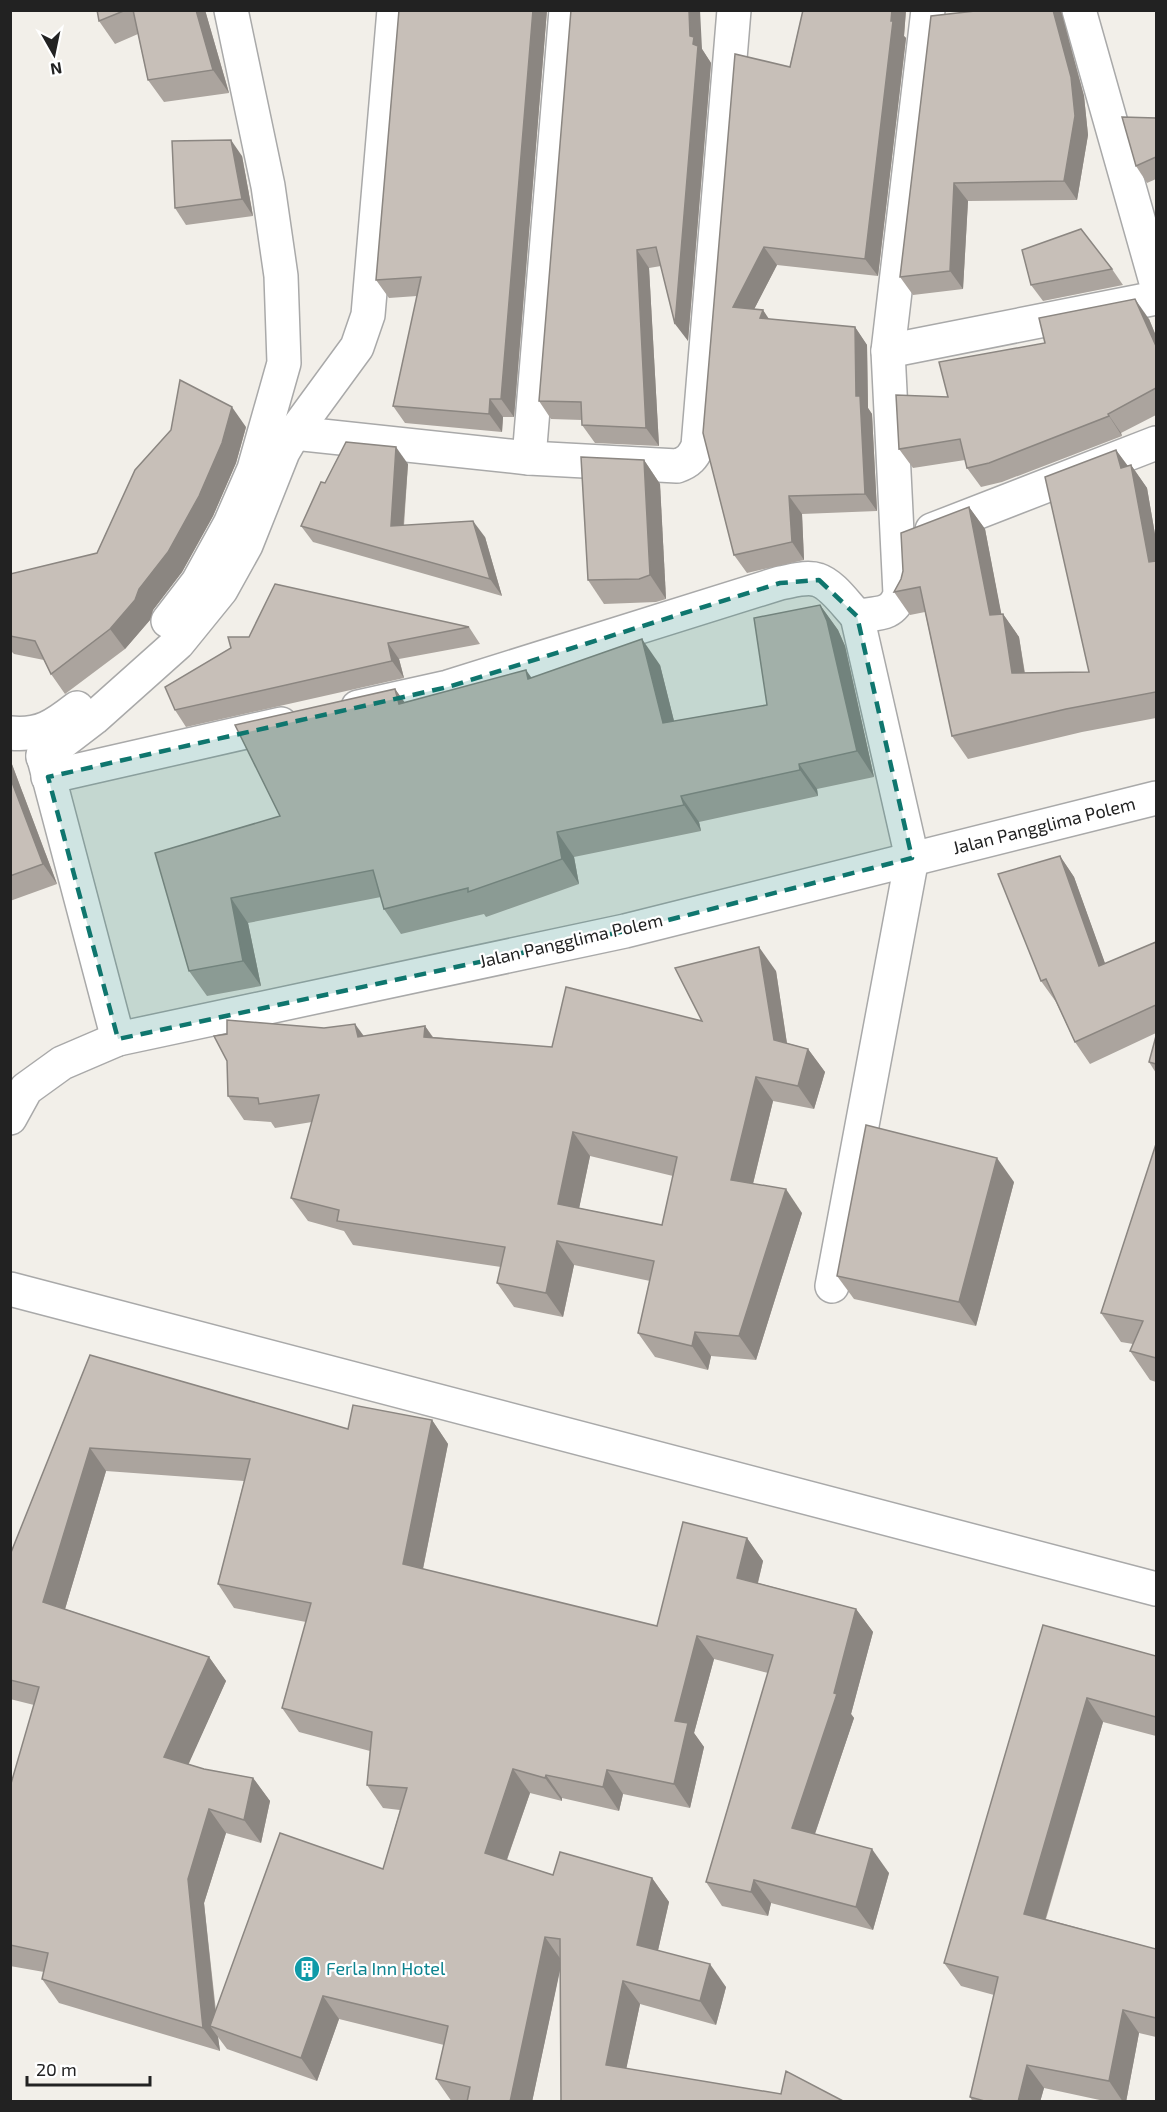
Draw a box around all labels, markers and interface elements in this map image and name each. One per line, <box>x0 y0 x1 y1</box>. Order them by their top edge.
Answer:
north arrow <box>24 24 84 84</box>
text: N <box>49 59 64 80</box>
street label: Jalan Pangglima Polem <box>950 792 1137 858</box>
street label: Jalan Pangglima Polem <box>477 908 665 972</box>
building icon: Ferla Inn Hotel <box>292 1954 322 1984</box>
place label: Ferla Inn Hotel <box>326 1957 446 1979</box>
scale bar <box>27 2049 150 2087</box>
text: 20 m <box>36 2058 77 2080</box>

